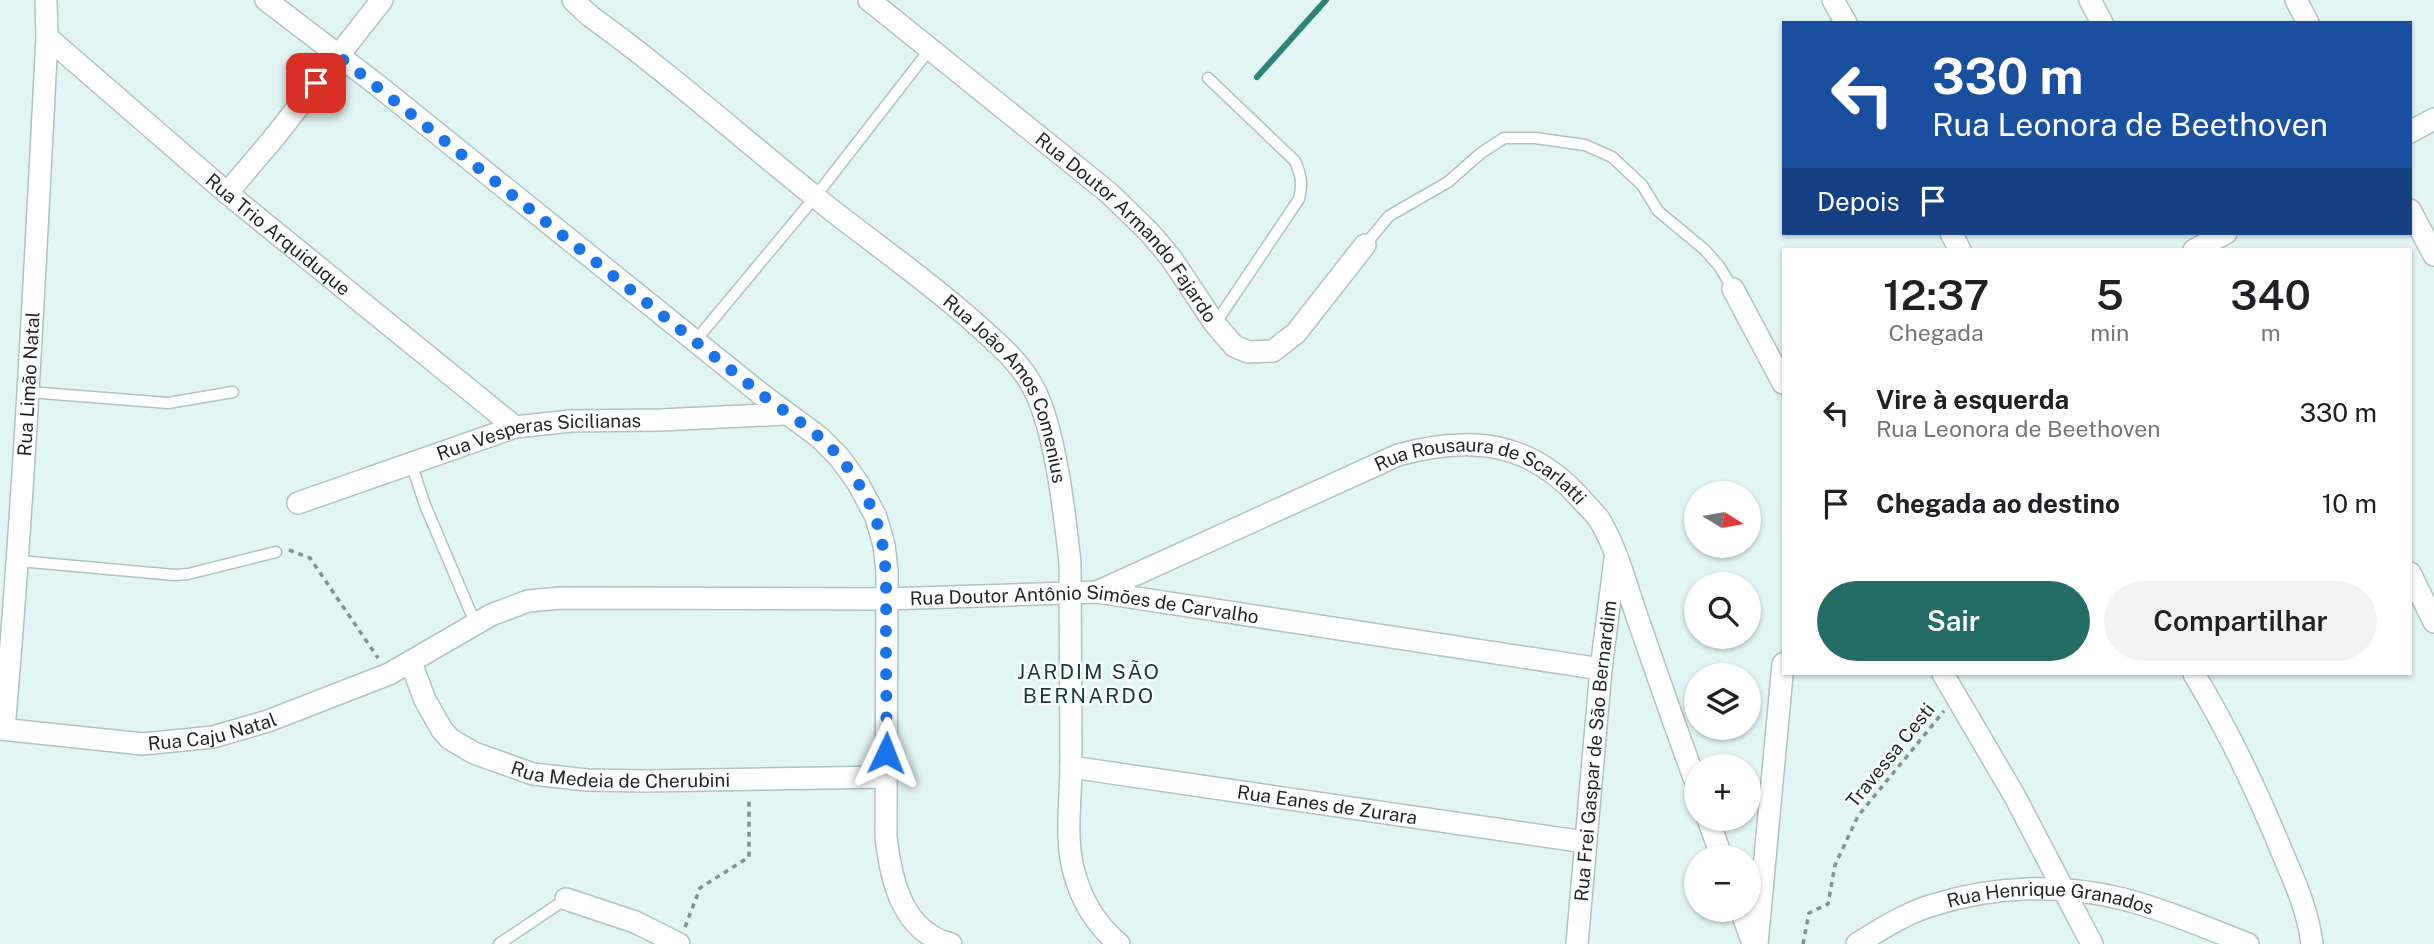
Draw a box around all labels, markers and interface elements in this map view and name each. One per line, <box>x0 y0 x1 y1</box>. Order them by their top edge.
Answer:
text: 330 m <box>1932 47 2083 105</box>
icon: left <box>1817 49 1908 140</box>
pin <box>286 53 346 113</box>
icon: arrive <box>297 64 335 102</box>
text: Rua Leonora de Beethoven <box>1932 106 2328 143</box>
street label: Rua Doutor Armando Fajardo <box>1031 128 1222 326</box>
street label: Rua Trio Arquiduque <box>201 169 355 300</box>
icon: arrive <box>1914 182 1952 220</box>
text: Depois <box>1817 186 1900 217</box>
text: 12:37 <box>1883 270 1989 319</box>
text: 5 <box>2096 270 2124 319</box>
text: 340 <box>2230 270 2311 319</box>
street label: Rua João Amos Comenius <box>939 290 1071 485</box>
street label: Rua Limão Natal <box>13 311 44 457</box>
text: Chegada <box>1889 319 1984 346</box>
text: min <box>2090 319 2129 346</box>
text: m <box>2261 319 2281 346</box>
text: Vire à esquerda <box>1876 384 2069 415</box>
icon: left <box>1817 394 1855 432</box>
text: 330 m <box>2300 397 2377 428</box>
street label: Rua Vesperas Sicilianas <box>434 409 641 465</box>
text: Rua Leonora de Beethoven <box>1876 415 2161 442</box>
street label: Rua Rousaura de Scarlatti <box>1371 434 1591 509</box>
north arrow <box>1684 481 1760 558</box>
map controls <box>1684 481 1761 922</box>
icon: arrive <box>1817 485 1855 523</box>
text: Chegada ao destino <box>1876 488 2120 519</box>
text: 10 m <box>2322 488 2377 519</box>
button: search <box>1684 572 1761 649</box>
street label: Rua Doutor Antônio Simões de Carvalho <box>909 581 1260 628</box>
button: Sair <box>1817 581 2090 661</box>
button: Compartilhar <box>2104 581 2377 661</box>
street label: Rua Frei Gaspar de São Bernardim <box>1570 599 1621 902</box>
district label: JARDIM SÃO BERNARDO <box>1017 659 1161 708</box>
button: layers <box>1684 663 1761 740</box>
street label: Travessa Cesti <box>1841 698 1939 812</box>
street label: Rua Caju Natal <box>147 708 280 754</box>
position arrow <box>849 716 923 790</box>
button: + <box>1684 754 1761 831</box>
street label: Rua Medeia de Cherubini <box>508 756 730 792</box>
street label: Rua Eanes de Zurara <box>1236 780 1419 828</box>
button: − <box>1684 845 1761 922</box>
street label: Rua Henrique Granados <box>1944 878 2157 918</box>

